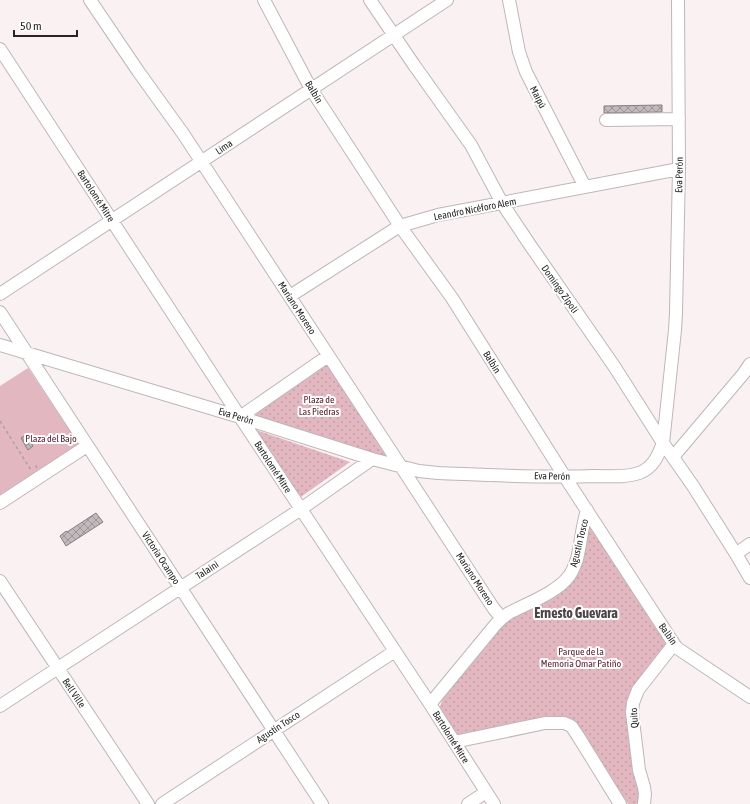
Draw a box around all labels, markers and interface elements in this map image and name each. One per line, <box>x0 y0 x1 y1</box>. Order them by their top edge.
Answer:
scale bar <box>14 12 77 38</box>
text: 50 m <box>20 19 42 33</box>
street label: Balbín <box>303 79 325 105</box>
street label: Maipú <box>528 84 548 110</box>
street label: Lima <box>213 137 235 157</box>
street label: Eva Perón <box>673 157 685 193</box>
street label: Bartolomé Mitre <box>75 168 117 224</box>
street label: Leandro Nicéforo Alem <box>433 196 517 222</box>
street label: Domingo Zípoli <box>539 263 581 315</box>
street label: Mariano Moreno <box>276 280 318 337</box>
street label: Balbín <box>481 349 503 375</box>
park label: Plaza de Las Piedras <box>299 394 340 417</box>
street label: Eva Perón <box>217 405 255 427</box>
park label: Plaza del Bajo <box>25 433 77 444</box>
street label: Bartolomé Mitre <box>252 439 294 495</box>
street label: Eva Perón <box>534 470 570 482</box>
street label: Agustín Tosco <box>568 517 590 568</box>
street label: Victoria Ocampo <box>140 530 182 587</box>
street label: Mariano Moreno <box>454 551 496 608</box>
street label: Talaini <box>193 559 221 581</box>
district label: Ernesto Guevara <box>534 605 618 621</box>
street label: Balbín <box>657 621 679 647</box>
park label: Parque de la Memoria Omar Patiño <box>541 646 622 669</box>
street label: Bell Ville <box>60 676 88 710</box>
street label: Quito <box>628 707 640 729</box>
street label: Agustín Tosco <box>254 709 302 745</box>
street label: Bartolomé Mitre <box>431 709 472 766</box>

